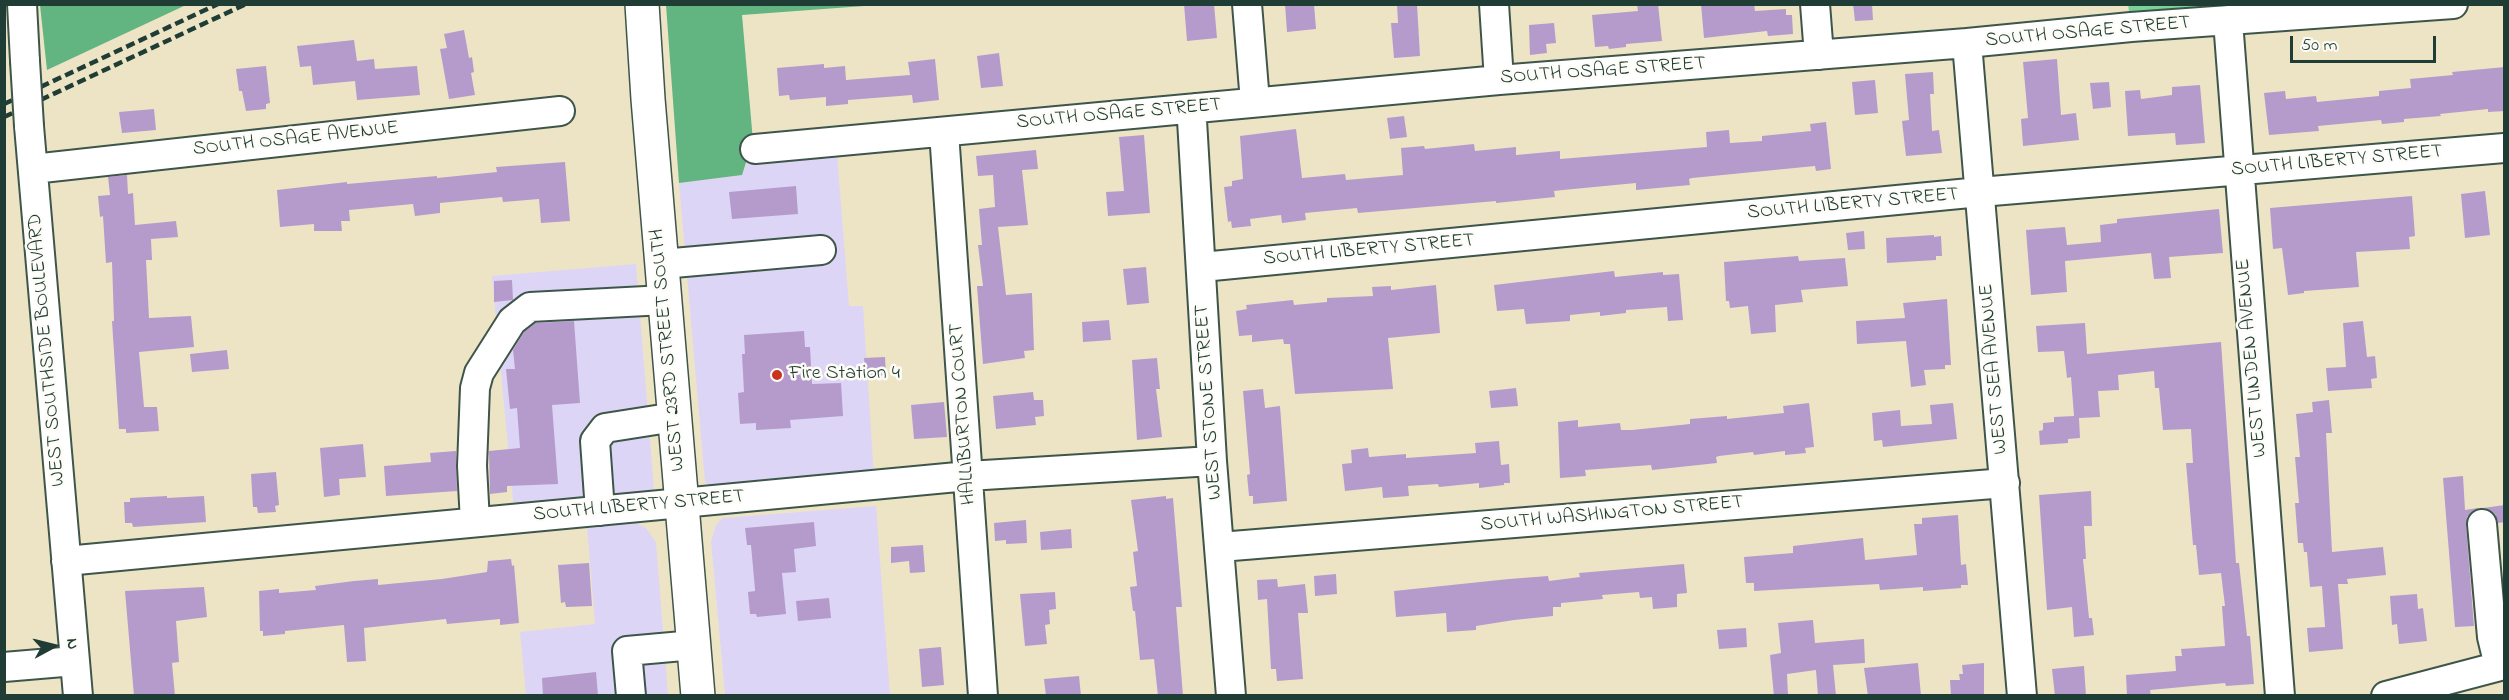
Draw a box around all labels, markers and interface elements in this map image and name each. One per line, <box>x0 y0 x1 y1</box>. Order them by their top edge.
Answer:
street label: SOUTH OSAGE STREET <box>1984 12 2192 54</box>
scale bar <box>2293 24 2438 62</box>
text: 50 m <box>2301 33 2338 59</box>
street label: SOUTH OSAGE STREET <box>1500 53 1706 91</box>
street label: SOUTH OSAGE STREET <box>1015 94 1223 136</box>
street label: SOUTH OSAGE AVENUE <box>192 117 400 163</box>
street label: SOUTH LIBERTY STREET <box>2230 141 2444 183</box>
street label: SOUTH LIBERTY STREET <box>1746 184 1960 226</box>
street label: WEST SOUTHSIDE BOULEVARD <box>24 212 72 488</box>
street label: WEST 23RD STREET SOUTH <box>646 228 692 472</box>
street label: SOUTH LIBERTY STREET <box>1262 230 1476 272</box>
street label: WEST LINDEN AVENUE <box>2232 257 2274 459</box>
street label: WEST SEA AVENUE <box>1976 283 2014 455</box>
street label: WEST STONE STREET <box>1191 303 1229 501</box>
street label: HALLIBURTON COURT <box>946 322 982 506</box>
place label: Fire Station 4 <box>789 363 900 387</box>
marker: Fire Station 4 <box>770 368 784 382</box>
street label: SOUTH LIBERTY STREET <box>532 486 746 528</box>
street label: SOUTH WASHINGTON STREET <box>1480 492 1744 538</box>
north arrow <box>24 616 84 676</box>
text: N <box>59 637 84 651</box>

